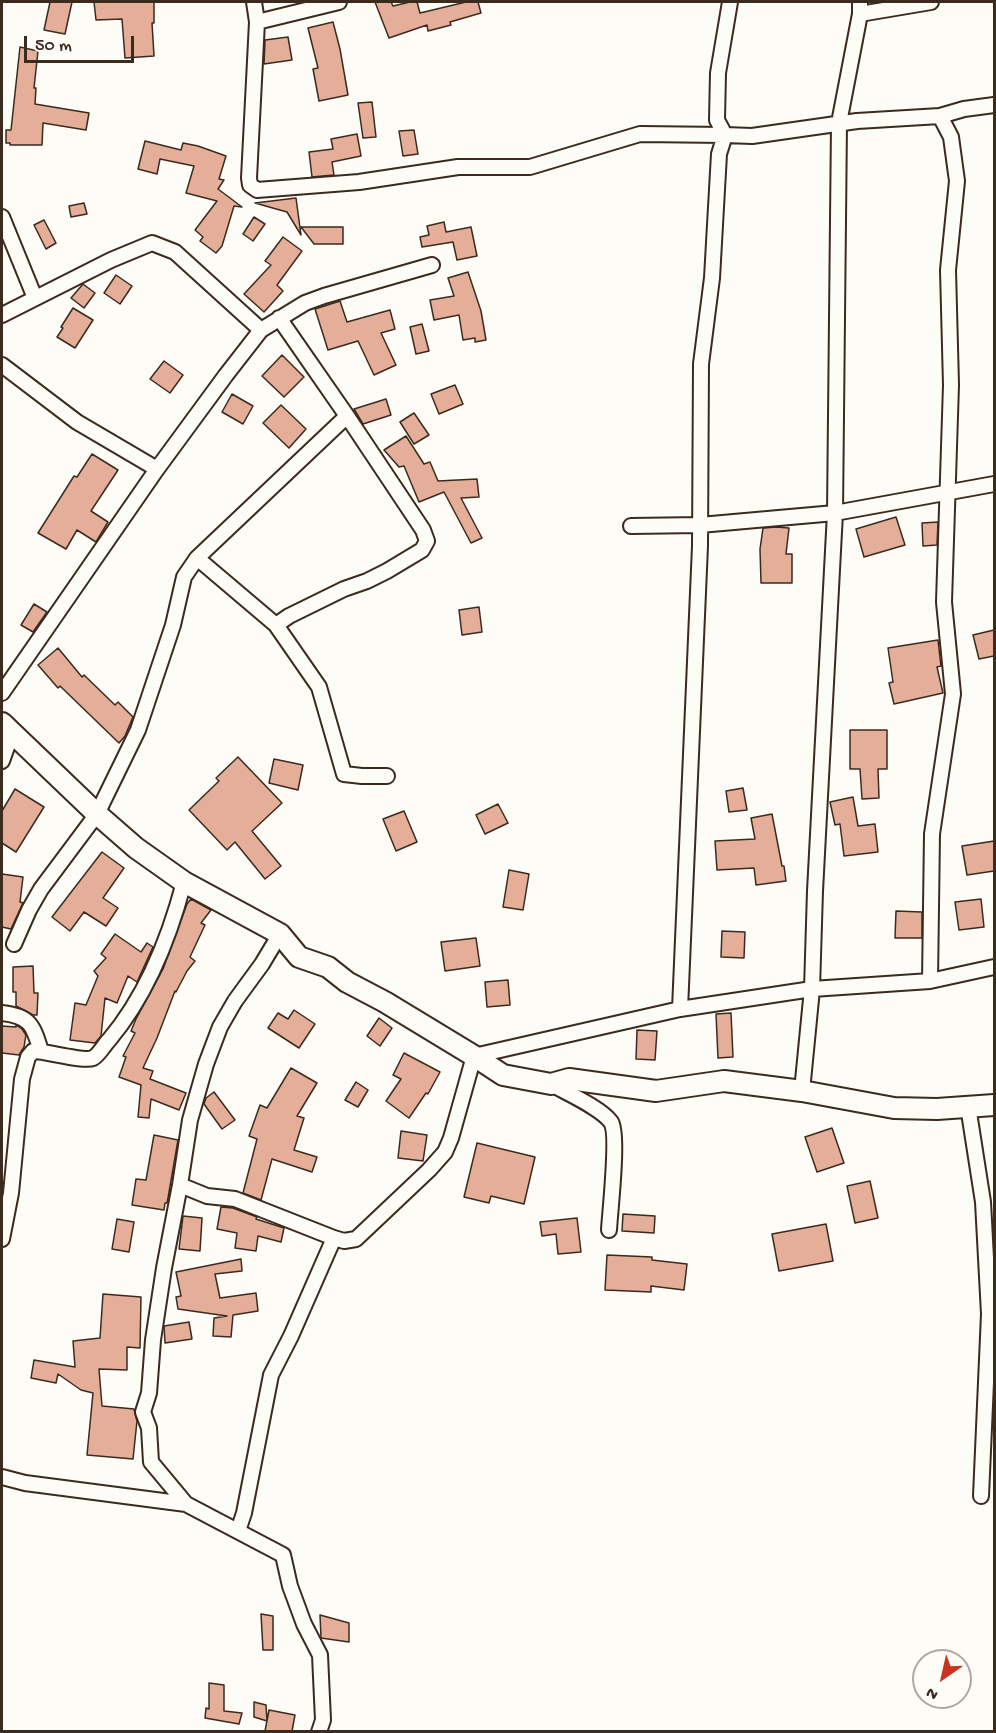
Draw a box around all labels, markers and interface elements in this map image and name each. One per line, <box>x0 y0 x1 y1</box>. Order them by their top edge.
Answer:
scale bar <box>27 24 136 62</box>
text: 50 m <box>35 36 72 57</box>
north arrow <box>912 1649 972 1709</box>
text: N <box>923 1682 942 1703</box>

